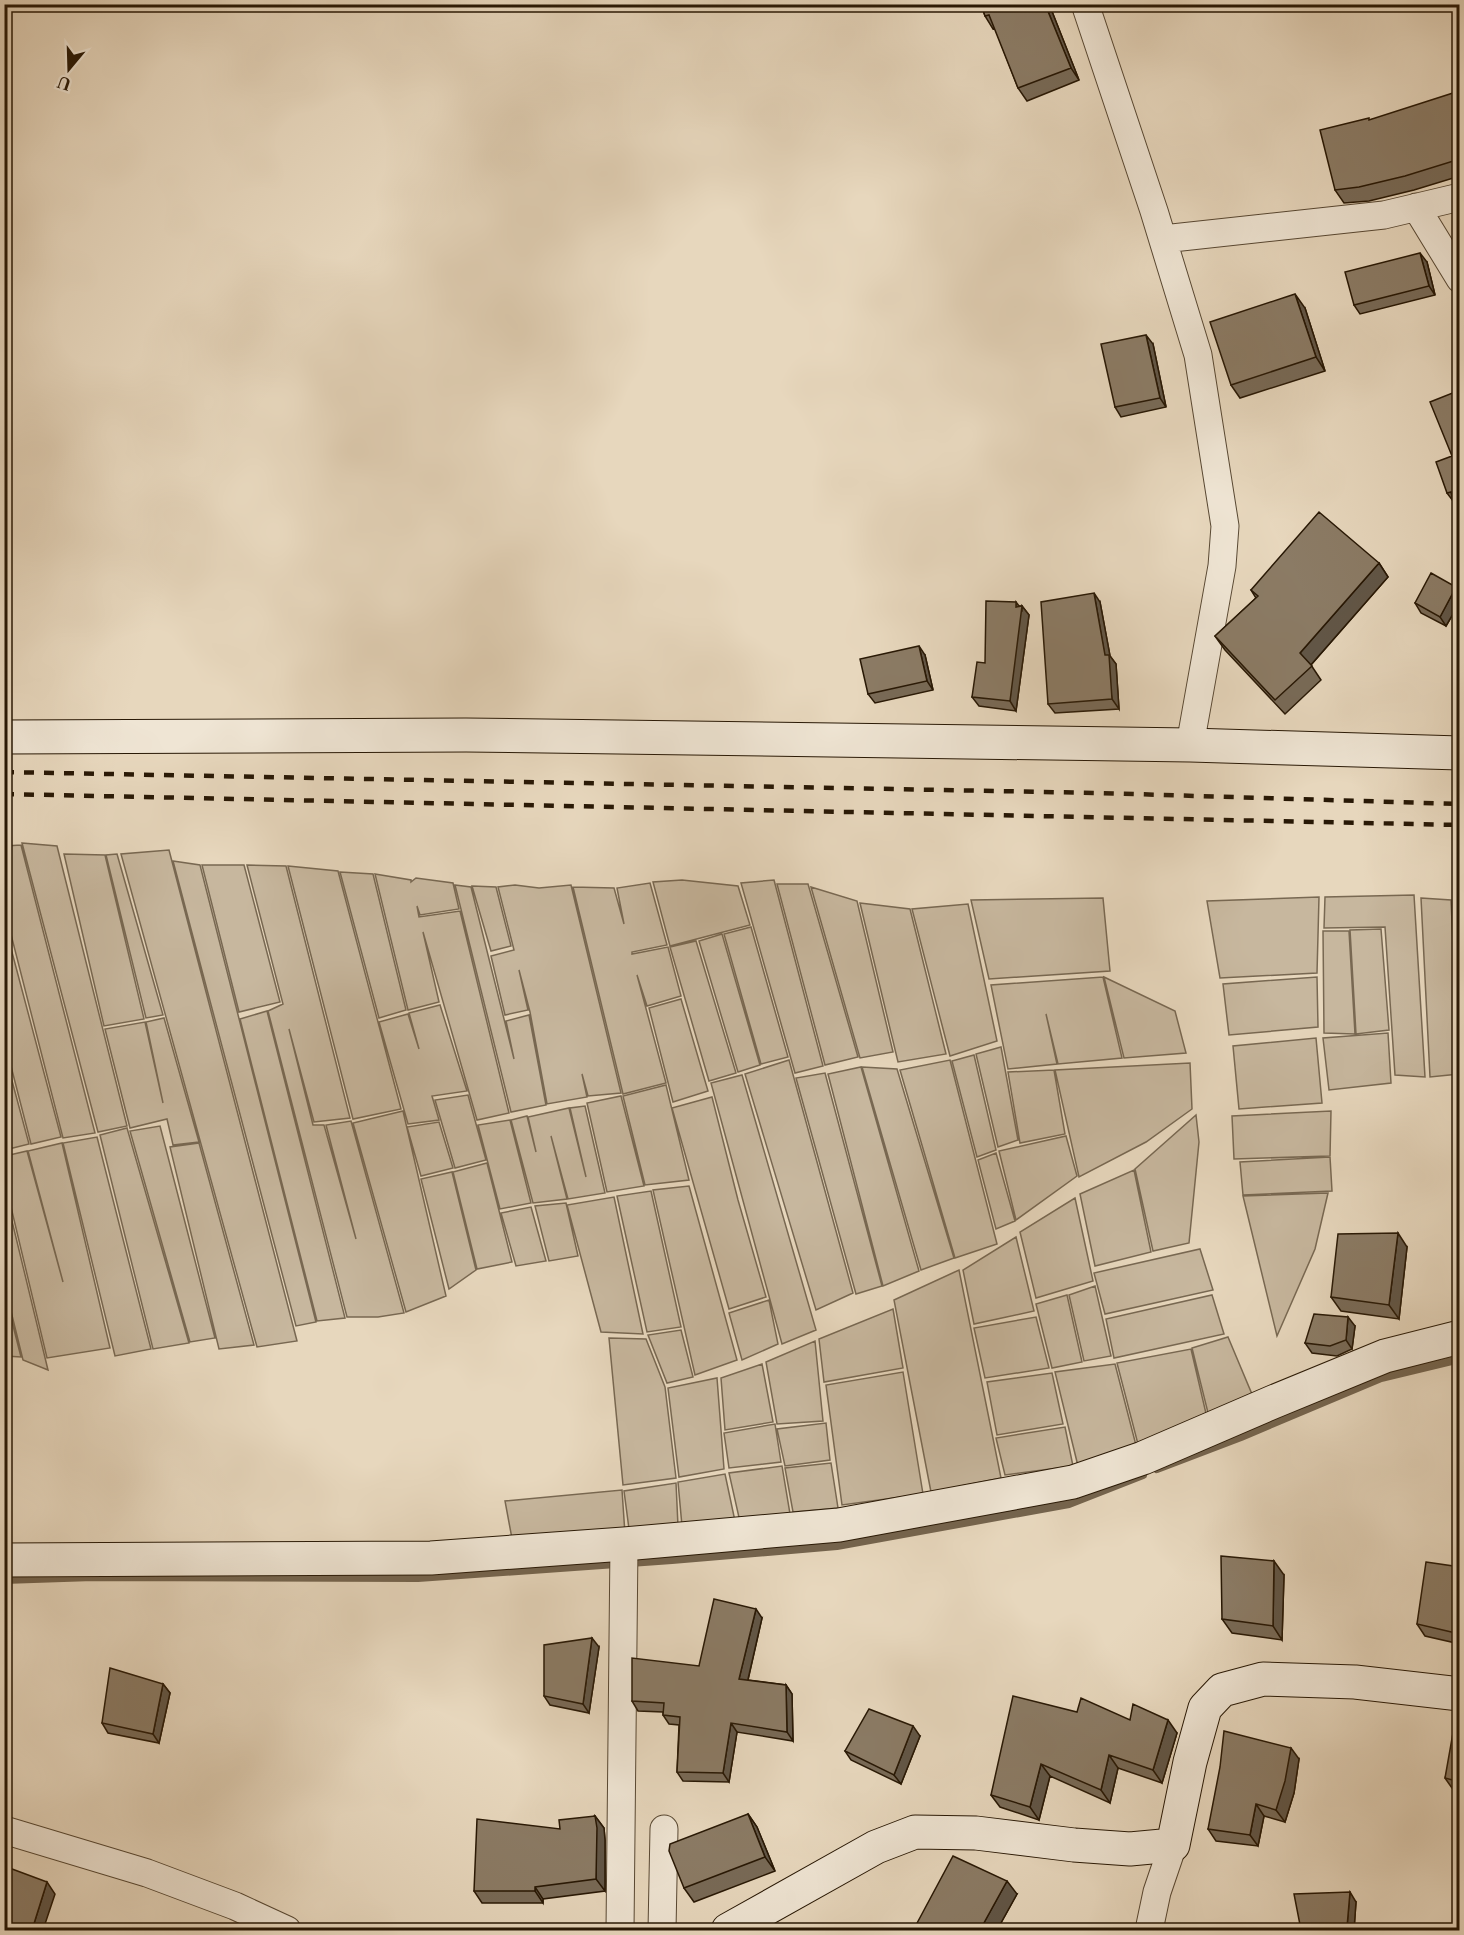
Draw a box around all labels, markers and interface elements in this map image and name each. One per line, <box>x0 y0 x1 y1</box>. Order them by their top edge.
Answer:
north arrow <box>39 39 99 99</box>
text: U <box>55 72 74 95</box>

